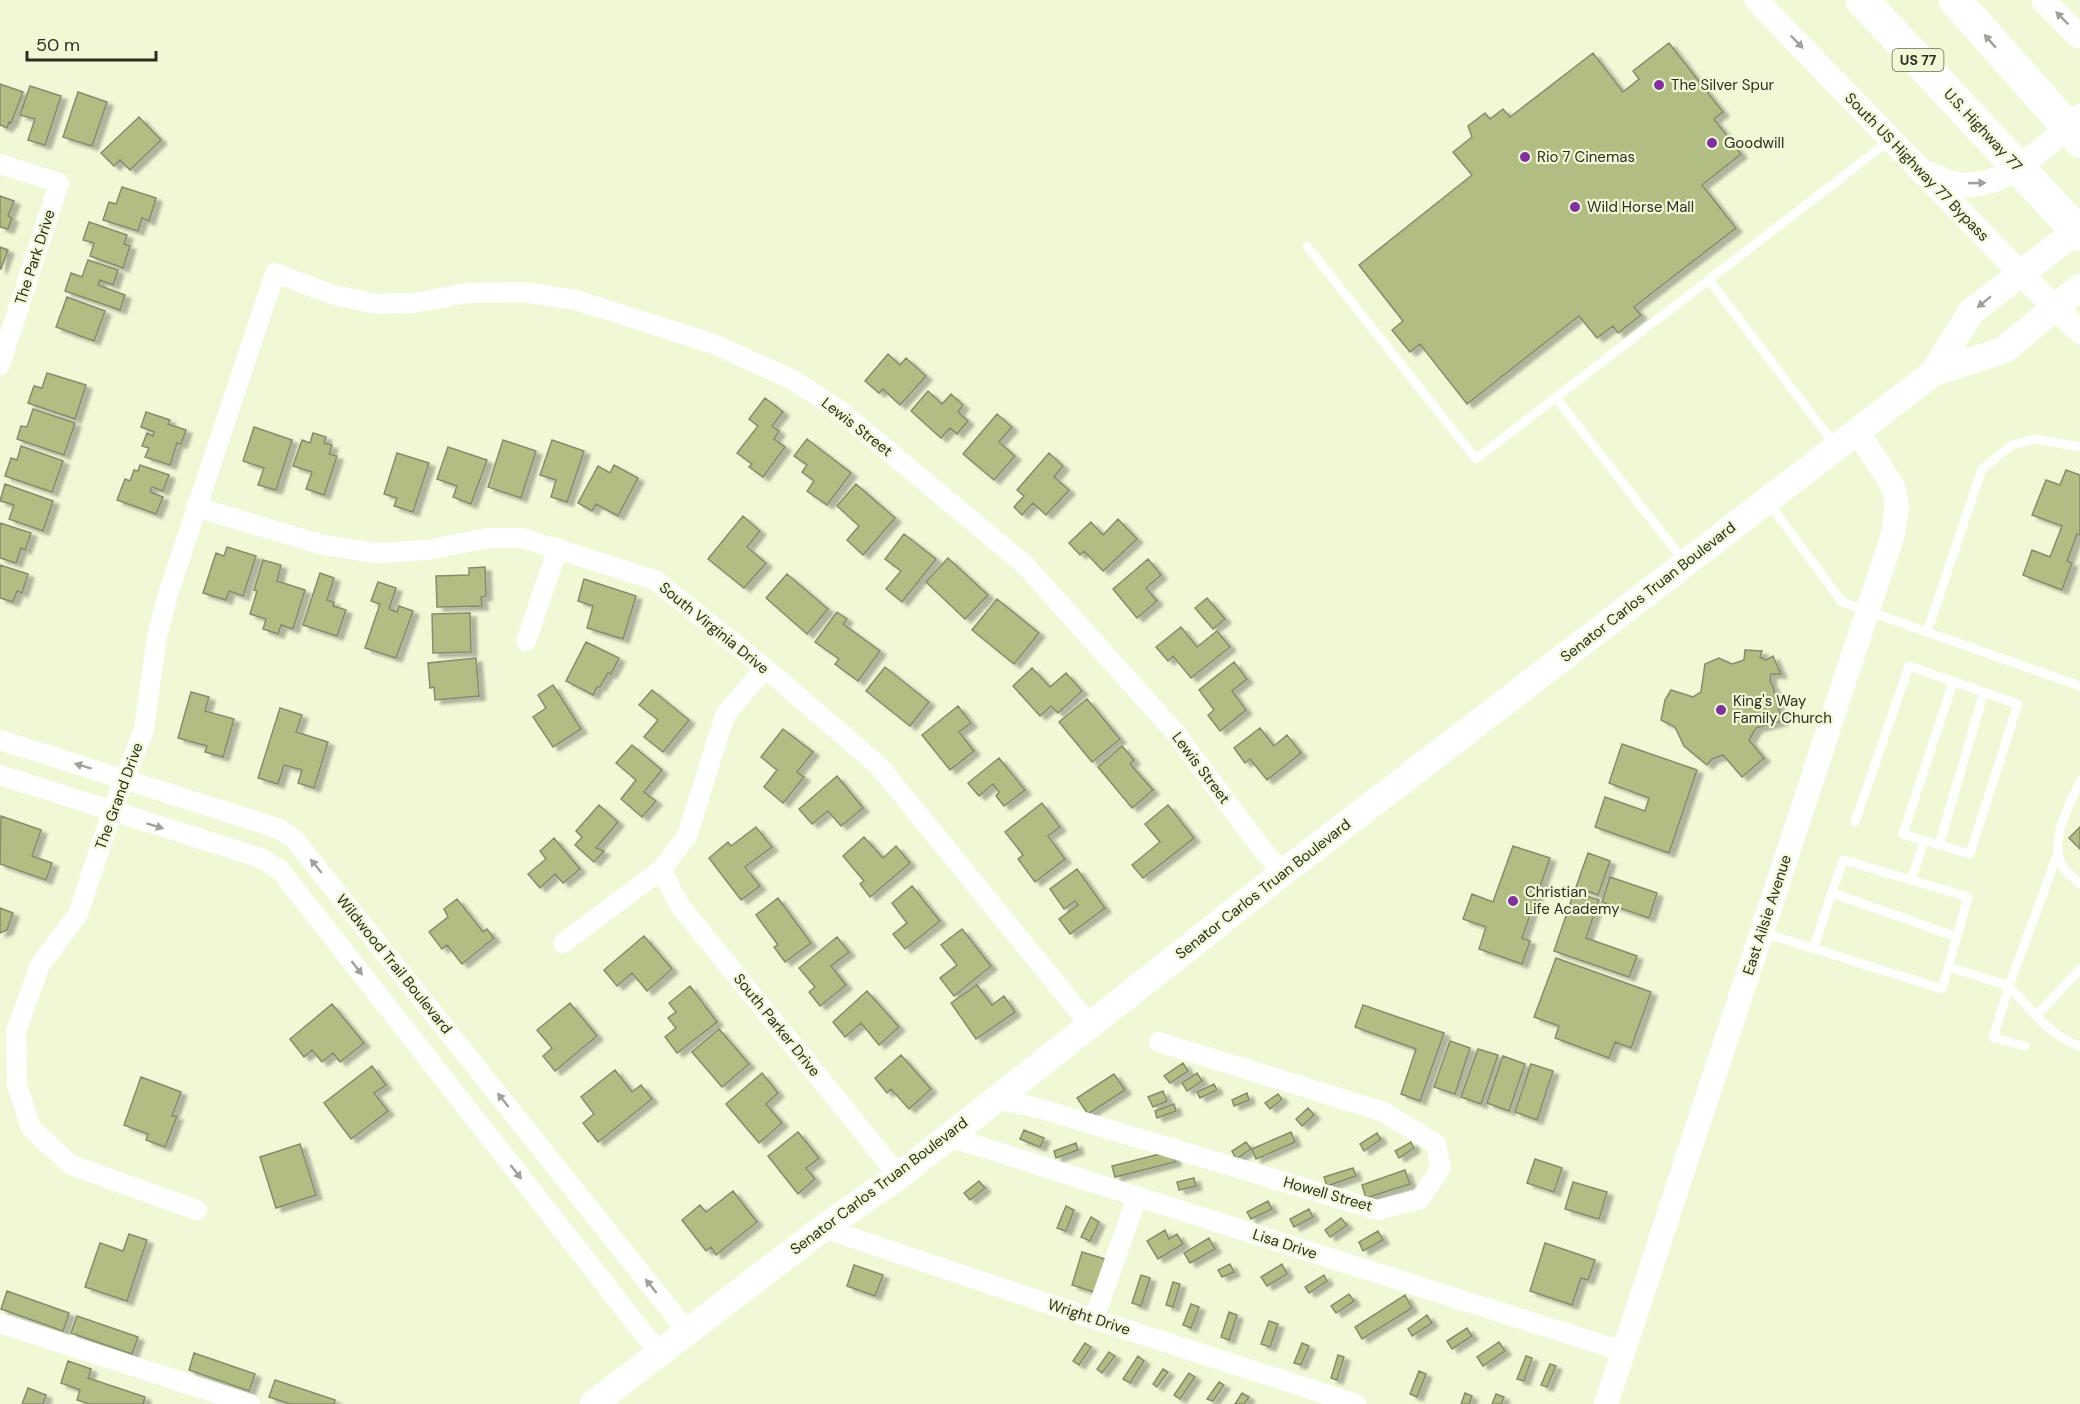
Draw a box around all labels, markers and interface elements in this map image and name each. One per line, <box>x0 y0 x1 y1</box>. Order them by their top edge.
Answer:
one-way arrow <box>2055 12 2069 26</box>
scale bar <box>27 24 156 62</box>
text: 50 m <box>36 33 80 57</box>
one-way arrow <box>1984 33 1997 49</box>
one-way arrow <box>1790 35 1804 50</box>
road number: US 77 <box>1892 49 1944 71</box>
place label: The Silver Spur <box>1671 75 1774 95</box>
marker: The Silver Spur <box>1652 78 1666 92</box>
street label: U.S. Highway 77 <box>1939 84 2027 176</box>
street label: South US Highway 77 Bypass <box>1841 88 1993 246</box>
place label: Goodwill <box>1724 133 1784 153</box>
marker: Goodwill <box>1705 136 1719 150</box>
place label: Rio 7 Cinemas <box>1537 147 1635 167</box>
marker: Rio 7 Cinemas <box>1518 150 1532 164</box>
one-way arrow <box>1968 178 1987 187</box>
place label: Wild Horse Mall <box>1587 197 1694 217</box>
marker: Wild Horse Mall <box>1568 200 1582 214</box>
street label: The Park Drive <box>10 207 60 307</box>
one-way arrow <box>1976 295 1991 307</box>
street label: Lewis Street <box>817 393 897 461</box>
street label: Senator Carlos Truan Boulevard <box>1556 517 1740 667</box>
street label: South Virginia Drive <box>655 578 773 678</box>
place label: King's Way Family Church <box>1733 691 1832 728</box>
marker: King's Way Family Church <box>1714 703 1728 717</box>
street label: Lewis Street <box>1167 728 1235 808</box>
street label: The Grand Drive <box>90 740 148 852</box>
one-way arrow <box>74 761 92 770</box>
street label: Senator Carlos Truan Boulevard <box>1171 814 1355 964</box>
one-way arrow <box>147 822 165 831</box>
street label: East Ailsie Avenue <box>1738 852 1796 978</box>
one-way arrow <box>309 858 322 874</box>
place label: Christian Life Academy <box>1525 882 1620 919</box>
street label: Wildwood Trail Boulevard <box>332 890 456 1038</box>
marker: Christian Life Academy <box>1506 894 1520 908</box>
one-way arrow <box>351 961 363 976</box>
street label: South Parker Drive <box>729 969 825 1081</box>
one-way arrow <box>497 1093 509 1108</box>
street label: Senator Carlos Truan Boulevard <box>786 1113 972 1259</box>
one-way arrow <box>510 1164 522 1179</box>
street label: Howell Street <box>1281 1172 1375 1216</box>
street label: Lisa Drive <box>1250 1224 1320 1264</box>
one-way arrow <box>645 1278 657 1293</box>
street label: Wright Drive <box>1045 1294 1133 1340</box>

